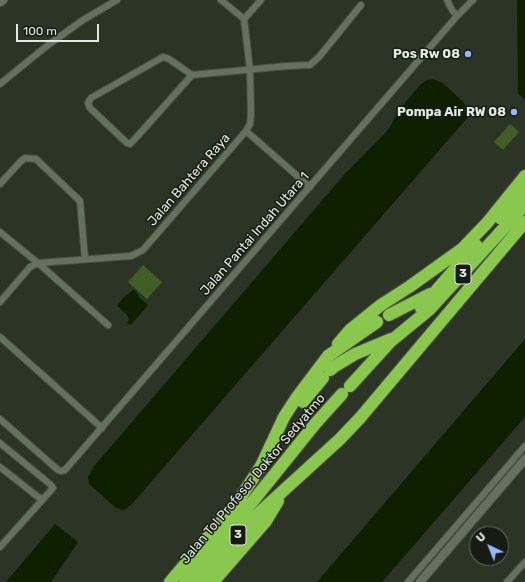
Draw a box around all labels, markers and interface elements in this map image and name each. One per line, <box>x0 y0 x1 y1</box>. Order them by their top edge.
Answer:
scale bar <box>18 16 101 42</box>
text: 100 m <box>23 24 57 38</box>
place label: Pos Rw 08 <box>393 46 460 62</box>
marker: Pos Rw 08 <box>463 49 473 59</box>
place label: Pompa Air RW 08 <box>397 104 506 120</box>
marker: Pompa Air RW 08 <box>509 107 519 117</box>
street label: Jalan Bahtera Raya <box>145 130 233 230</box>
street label: Jalan Pantai Indah Utara 1 <box>197 169 313 299</box>
road number: 3 <box>455 264 471 284</box>
street label: Jalan Tol Profesor Doktor Sedyatmo <box>177 391 329 567</box>
road number: 3 <box>230 525 246 545</box>
north arrow <box>469 526 509 566</box>
text: U <box>474 530 489 545</box>

